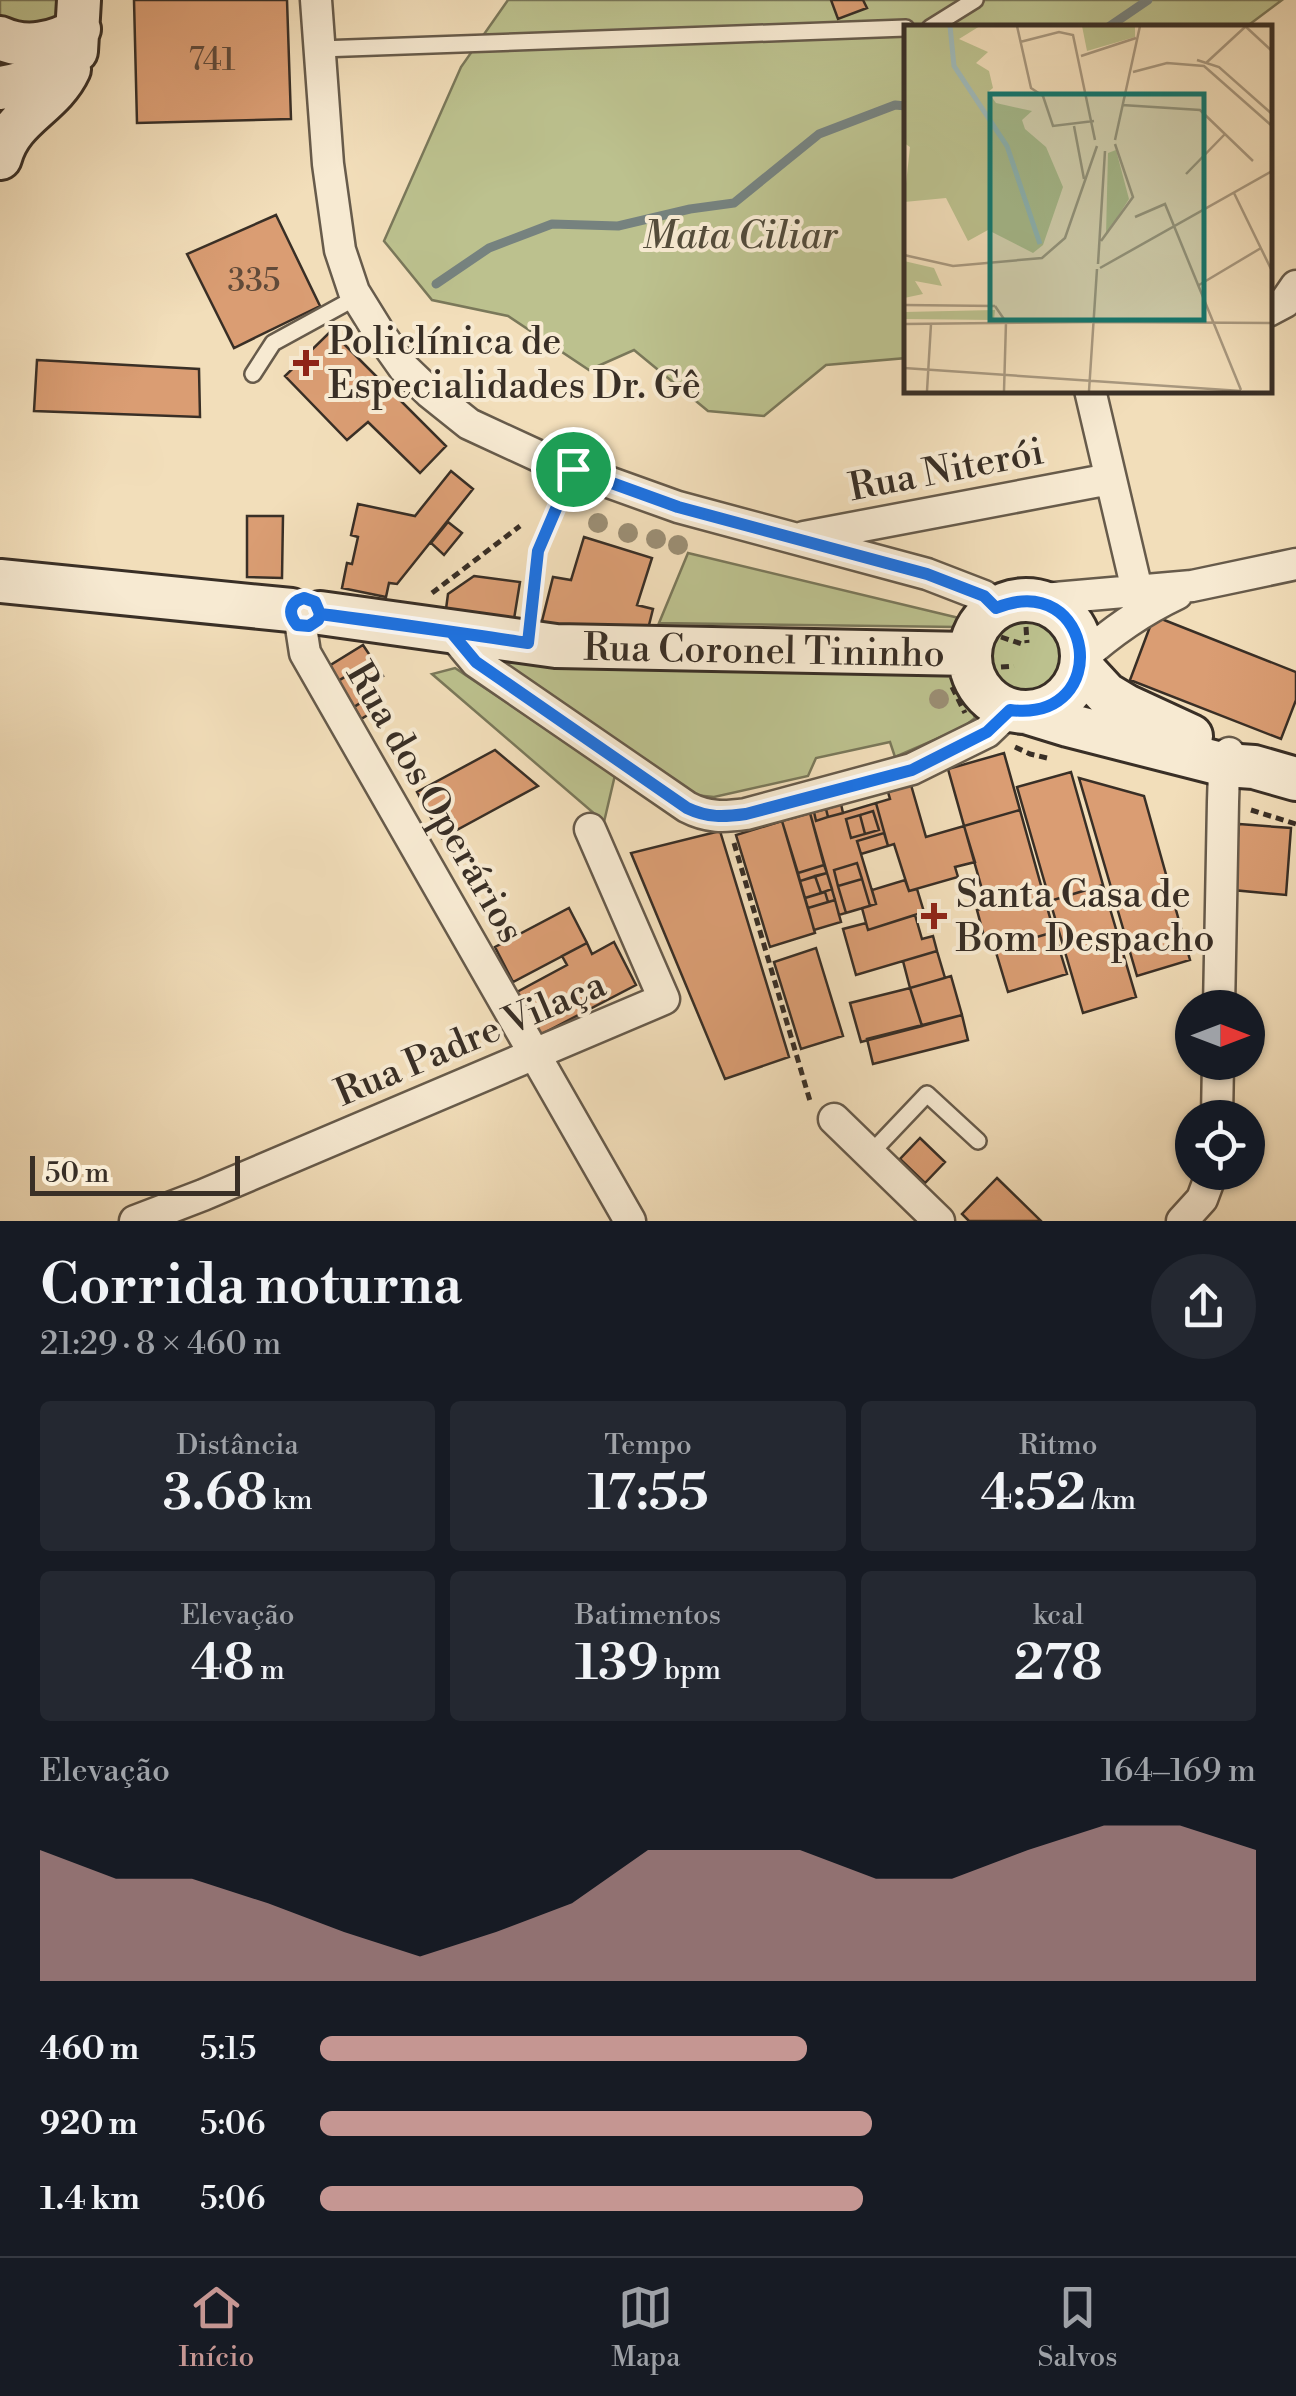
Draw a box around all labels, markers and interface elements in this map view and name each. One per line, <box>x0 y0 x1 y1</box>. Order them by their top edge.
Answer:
inset map <box>904 25 1271 392</box>
house number: 741 <box>188 40 236 80</box>
park label: Mata Ciliar <box>642 213 838 260</box>
house number: 335 <box>228 261 280 301</box>
place label: Policlínica de Especialidades Dr. Gê <box>328 319 701 410</box>
marker: Policlínica de Especialidades Dr. Gê <box>293 350 319 376</box>
pin <box>531 427 616 512</box>
street label: Rua Niterói <box>845 429 1048 512</box>
icon: arrive <box>546 442 601 497</box>
street label: Rua Coronel Tininho <box>583 625 945 678</box>
street label: Rua dos Operários <box>335 654 534 952</box>
place label: Santa Casa de Bom Despacho <box>955 872 1215 963</box>
marker: Santa Casa de Bom Despacho <box>921 903 947 929</box>
street label: Rua Padre Vilaça <box>328 961 614 1118</box>
north arrow <box>1175 990 1265 1080</box>
map controls <box>1175 990 1265 1190</box>
button: locate <box>1175 1100 1265 1190</box>
scale bar <box>30 1151 240 1196</box>
text: 50 m <box>45 1156 109 1191</box>
text: Corrida noturna <box>40 1252 462 1321</box>
button: share <box>1151 1254 1256 1359</box>
text: 21:29 · 8 × 460 m <box>40 1324 281 1364</box>
text: Distância <box>177 1428 299 1463</box>
text: Tempo <box>604 1428 692 1463</box>
text: Ritmo <box>1019 1428 1098 1463</box>
text: 3.68 <box>163 1463 268 1525</box>
text: 17:55 <box>587 1463 709 1525</box>
text: 4:52 <box>981 1463 1086 1525</box>
text: km <box>268 1483 312 1518</box>
text: /km <box>1086 1483 1136 1518</box>
text: Elevação <box>181 1598 295 1633</box>
text: Batimentos <box>575 1598 721 1633</box>
text: kcal <box>1033 1598 1084 1633</box>
text: 48 <box>191 1633 254 1695</box>
text: 139 <box>575 1633 659 1695</box>
text: 278 <box>1014 1633 1103 1695</box>
text: m <box>254 1653 285 1688</box>
text: bpm <box>659 1653 721 1688</box>
text: Elevação <box>40 1751 170 1791</box>
text: 164–169 m <box>1101 1751 1256 1791</box>
text: 460 m <box>40 2029 139 2069</box>
text: 5:15 <box>200 2029 256 2069</box>
text: 920 m <box>40 2104 138 2144</box>
text: 5:06 <box>200 2104 265 2144</box>
text: 1.4 km <box>40 2179 140 2219</box>
text: 5:06 <box>200 2179 265 2219</box>
tab: Início <box>179 2280 254 2375</box>
tab: Mapa <box>611 2280 680 2375</box>
tab: Salvos <box>1037 2280 1117 2375</box>

